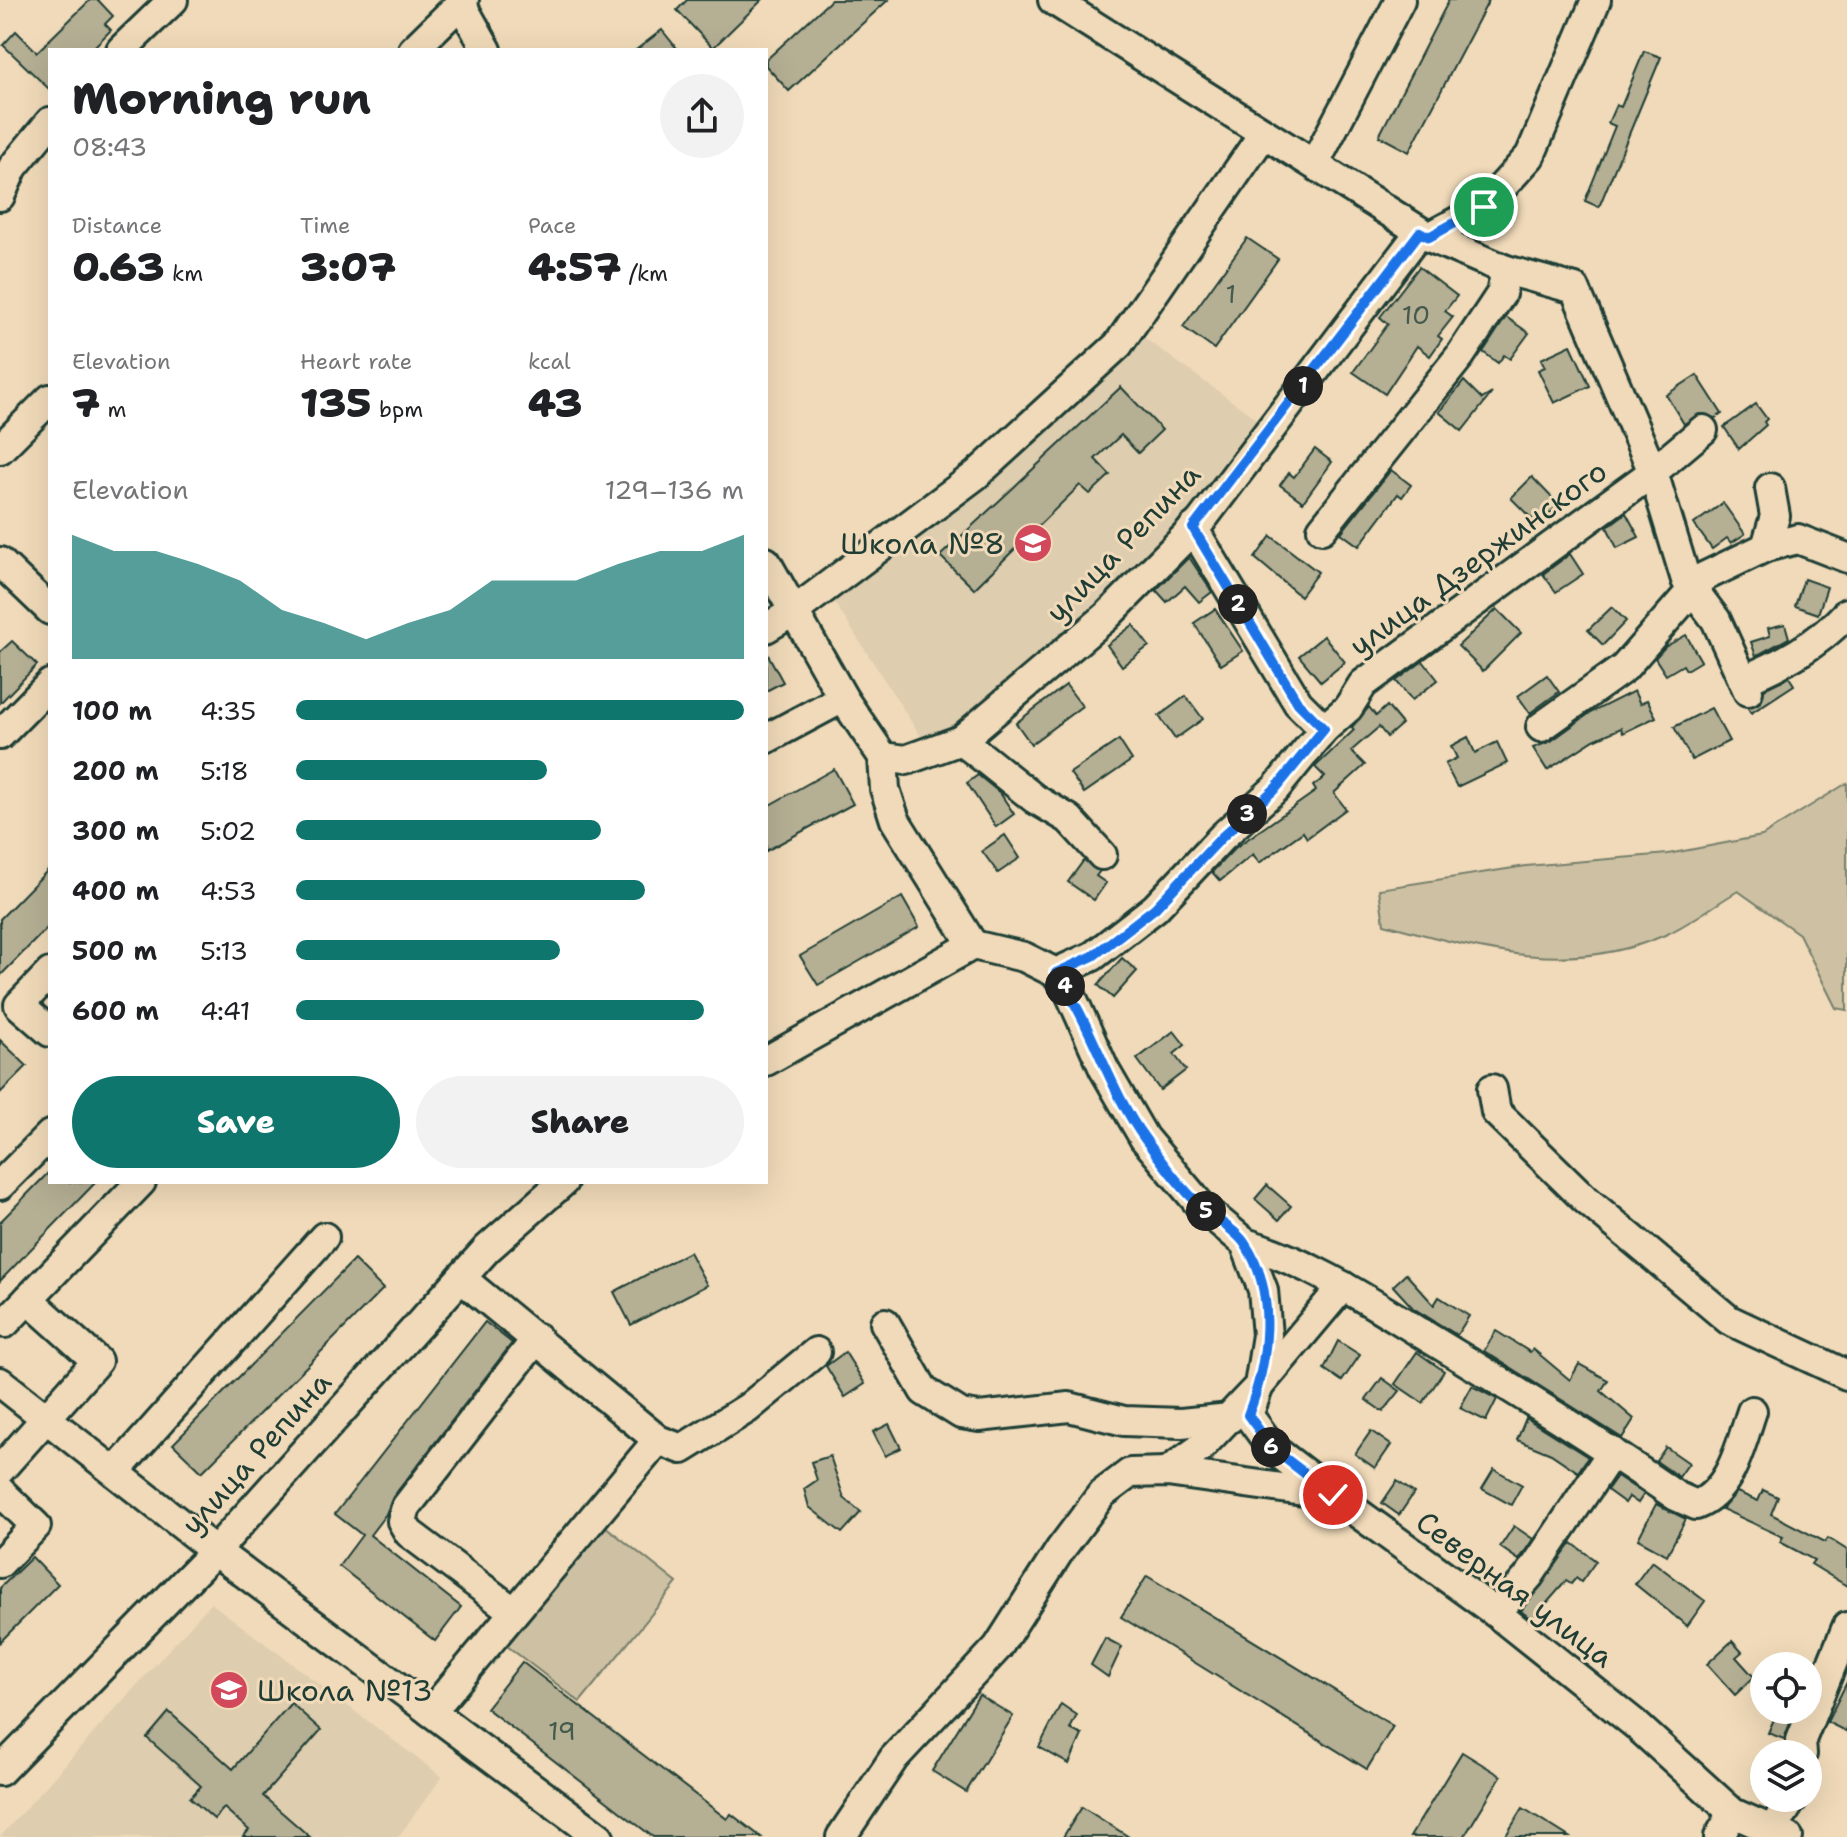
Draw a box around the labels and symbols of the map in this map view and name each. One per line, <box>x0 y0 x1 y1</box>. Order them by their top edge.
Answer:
pin <box>1450 173 1518 241</box>
house number: 1 <box>1226 276 1236 311</box>
house number: 10 <box>1402 297 1430 332</box>
pin: 1 <box>1283 366 1323 406</box>
street label: улица Дзержинского <box>1341 450 1615 666</box>
street label: улица Репина <box>1037 454 1210 632</box>
school or university icon: Школа №8 <box>1012 522 1054 564</box>
place label: Школа №8 <box>840 523 1005 564</box>
pin: 2 <box>1218 584 1258 624</box>
pin: 3 <box>1227 794 1267 834</box>
pin: 4 <box>1045 966 1085 1006</box>
pin: 5 <box>1186 1191 1226 1231</box>
street label: улица Репина <box>172 1362 341 1543</box>
pin: 6 <box>1251 1427 1291 1467</box>
pin <box>1299 1461 1367 1529</box>
street label: Северная улица <box>1408 1501 1622 1677</box>
school or university icon: Школа №13 <box>208 1669 250 1711</box>
place label: Школа №13 <box>257 1670 433 1711</box>
house number: 19 <box>548 1713 576 1748</box>

